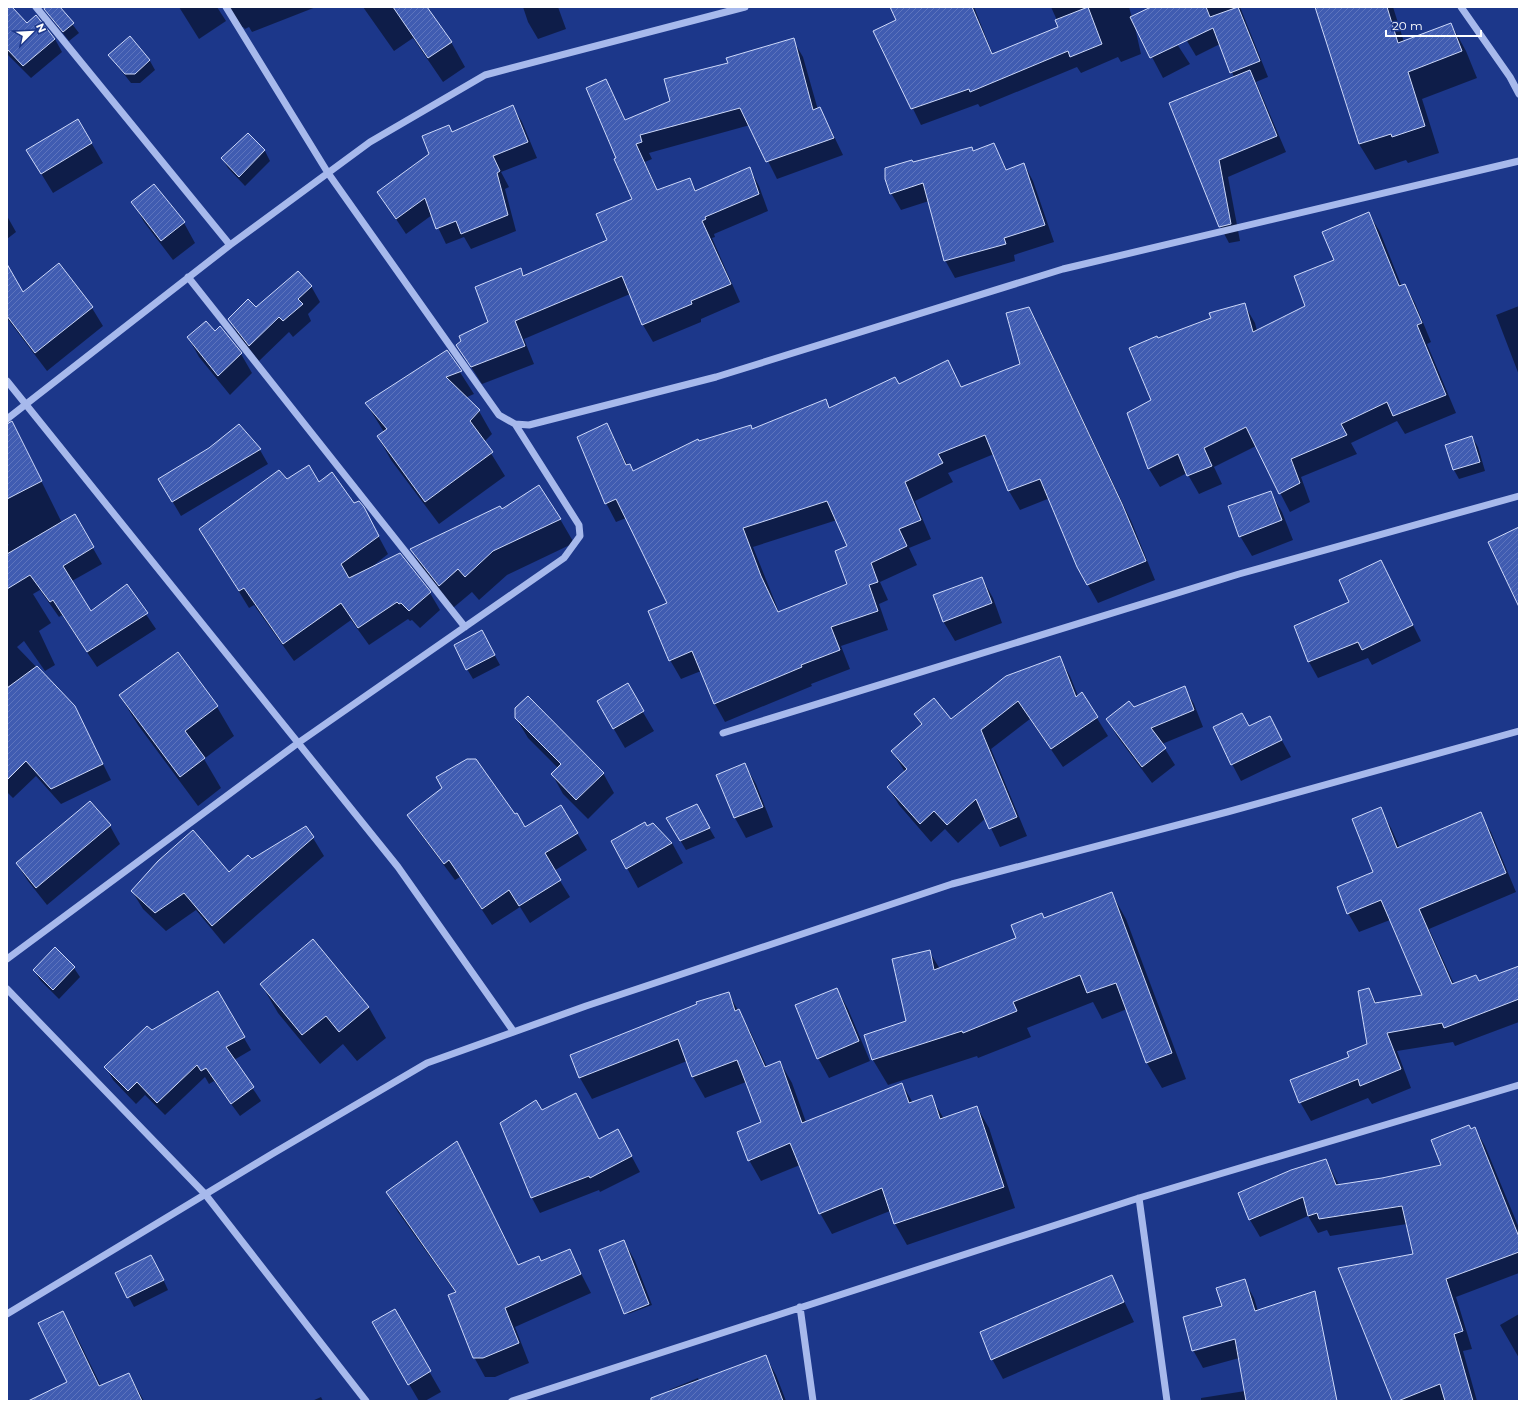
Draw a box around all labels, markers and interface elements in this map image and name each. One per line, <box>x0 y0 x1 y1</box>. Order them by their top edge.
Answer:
north arrow <box>12 12 52 52</box>
scale bar <box>1386 12 1481 38</box>
text: 20 m <box>1392 18 1423 33</box>
text: N <box>33 21 49 35</box>

